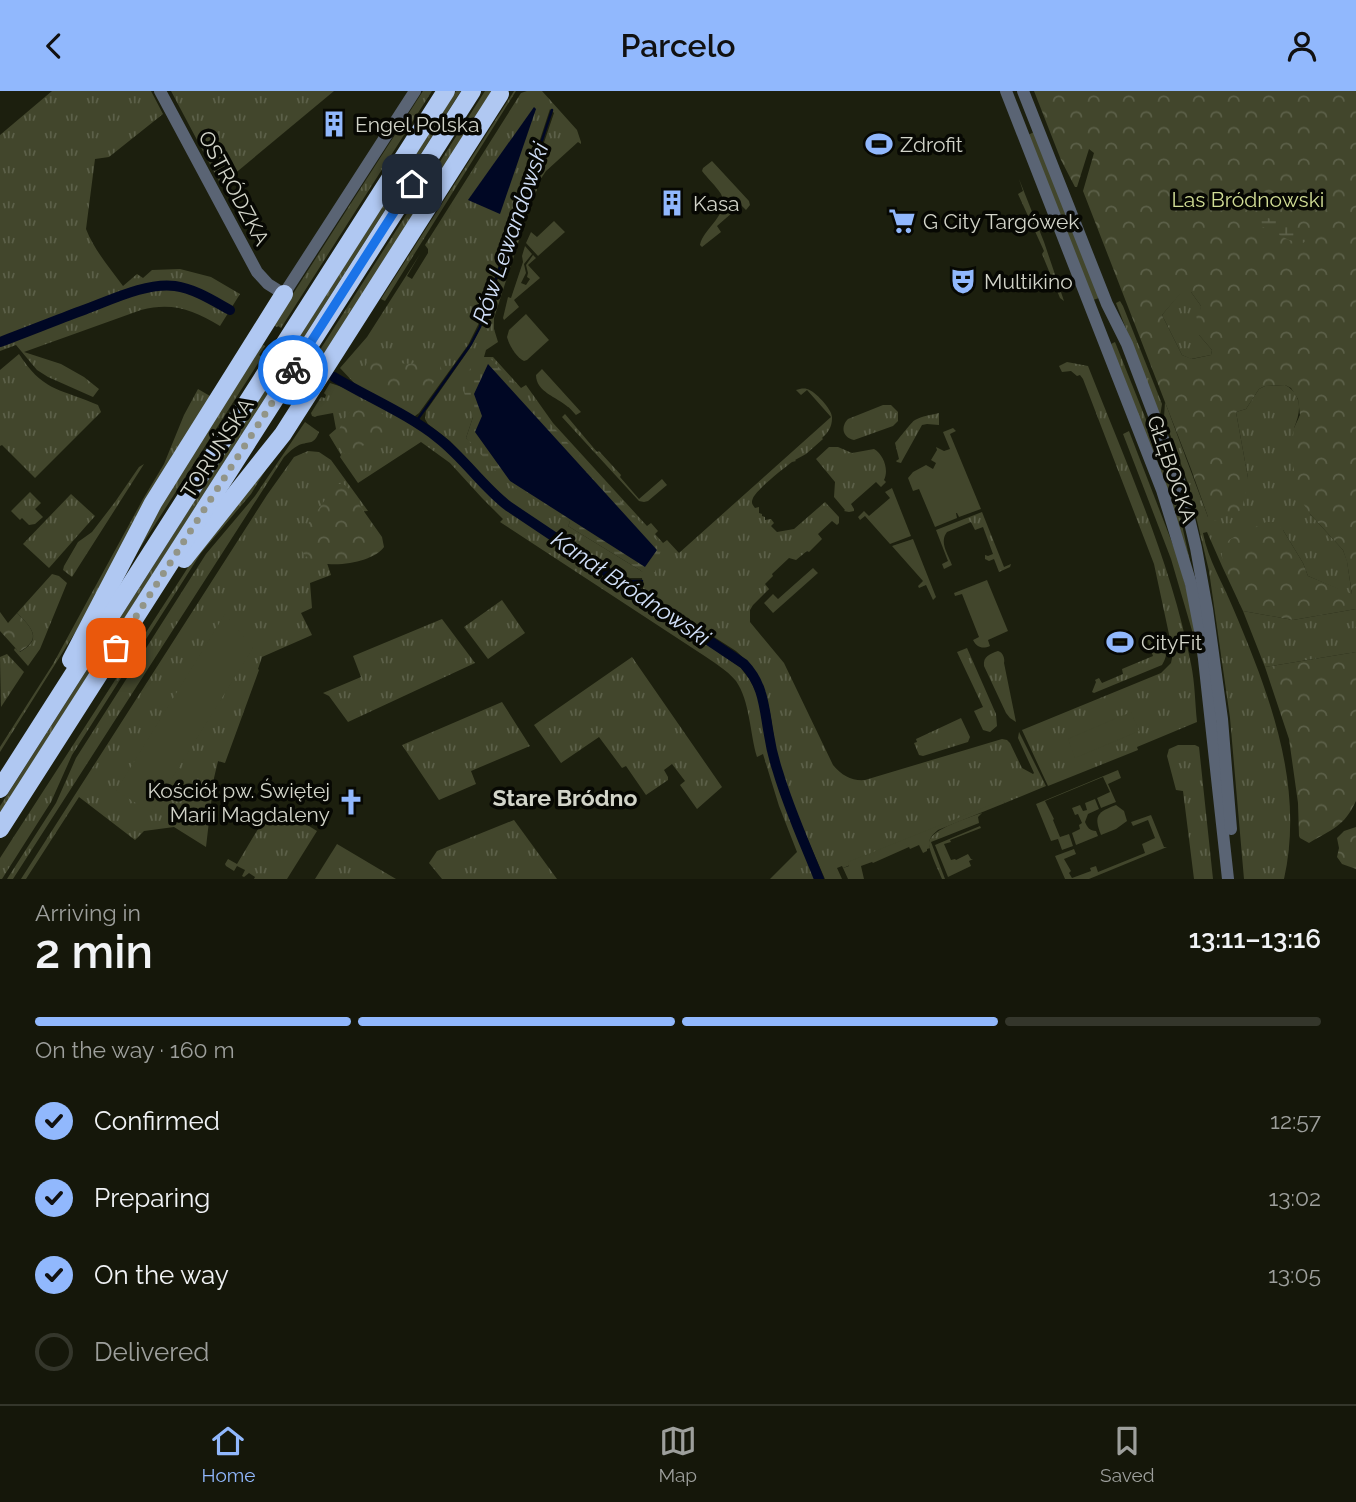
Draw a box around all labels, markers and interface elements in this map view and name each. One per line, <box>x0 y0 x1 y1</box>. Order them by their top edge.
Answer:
icon: back <box>35 27 73 65</box>
text: Parcelo <box>620 27 736 64</box>
icon: person <box>1283 27 1321 65</box>
building icon: Engel Polska <box>319 109 349 139</box>
place label: Engel Polska <box>355 112 479 137</box>
street label: OSTRÓDZKA <box>193 126 275 250</box>
sports icon: Zdrofit <box>864 129 894 159</box>
place label: Zdrofit <box>900 132 963 157</box>
water label: Rów Lewandowski <box>466 138 554 327</box>
pin <box>382 154 442 214</box>
icon: home <box>393 165 431 203</box>
park label: Las Bródnowski <box>1172 187 1324 212</box>
building icon: Kasa <box>657 188 687 218</box>
place label: Kasa <box>693 191 740 216</box>
supermarket icon: G City Targówek <box>887 206 917 236</box>
place label: G City Targówek <box>923 209 1079 234</box>
theatre icon: Multikino <box>948 266 978 296</box>
place label: Multikino <box>984 269 1073 294</box>
courier <box>258 335 328 405</box>
icon: bike <box>274 351 312 389</box>
street label: TORUŃSKA <box>175 393 259 503</box>
street label: GŁĘBOCKA <box>1142 412 1202 526</box>
water label: Kanał Bródnowski <box>547 525 716 652</box>
pin <box>86 618 146 678</box>
sports icon: CityFit <box>1105 627 1135 657</box>
icon: bag <box>97 629 135 667</box>
place label: CityFit <box>1141 630 1202 655</box>
place label: Kościół pw. Świętej Marii Magdaleny <box>147 778 330 827</box>
district label: Stare Bródno <box>493 784 638 811</box>
church icon: Kościół pw. Świętej Marii Magdaleny <box>336 787 366 817</box>
text: Arriving in <box>35 899 141 926</box>
text: 13:11–13:16 <box>1189 924 1321 954</box>
text: 2 min <box>35 925 153 979</box>
text: On the way · 160 m <box>35 1036 235 1063</box>
icon: check <box>35 1102 73 1140</box>
text: Confirmed <box>94 1106 220 1136</box>
text: 12:57 <box>1270 1107 1321 1134</box>
icon: check <box>35 1179 73 1217</box>
text: Preparing <box>94 1183 210 1213</box>
text: 13:02 <box>1268 1184 1321 1211</box>
icon: check <box>35 1256 73 1294</box>
text: On the way <box>94 1260 229 1290</box>
text: 13:05 <box>1268 1261 1321 1288</box>
text: Delivered <box>94 1337 209 1367</box>
tab: Home <box>202 1422 255 1486</box>
tab: Map <box>658 1422 697 1486</box>
tab: Saved <box>1100 1422 1154 1486</box>

